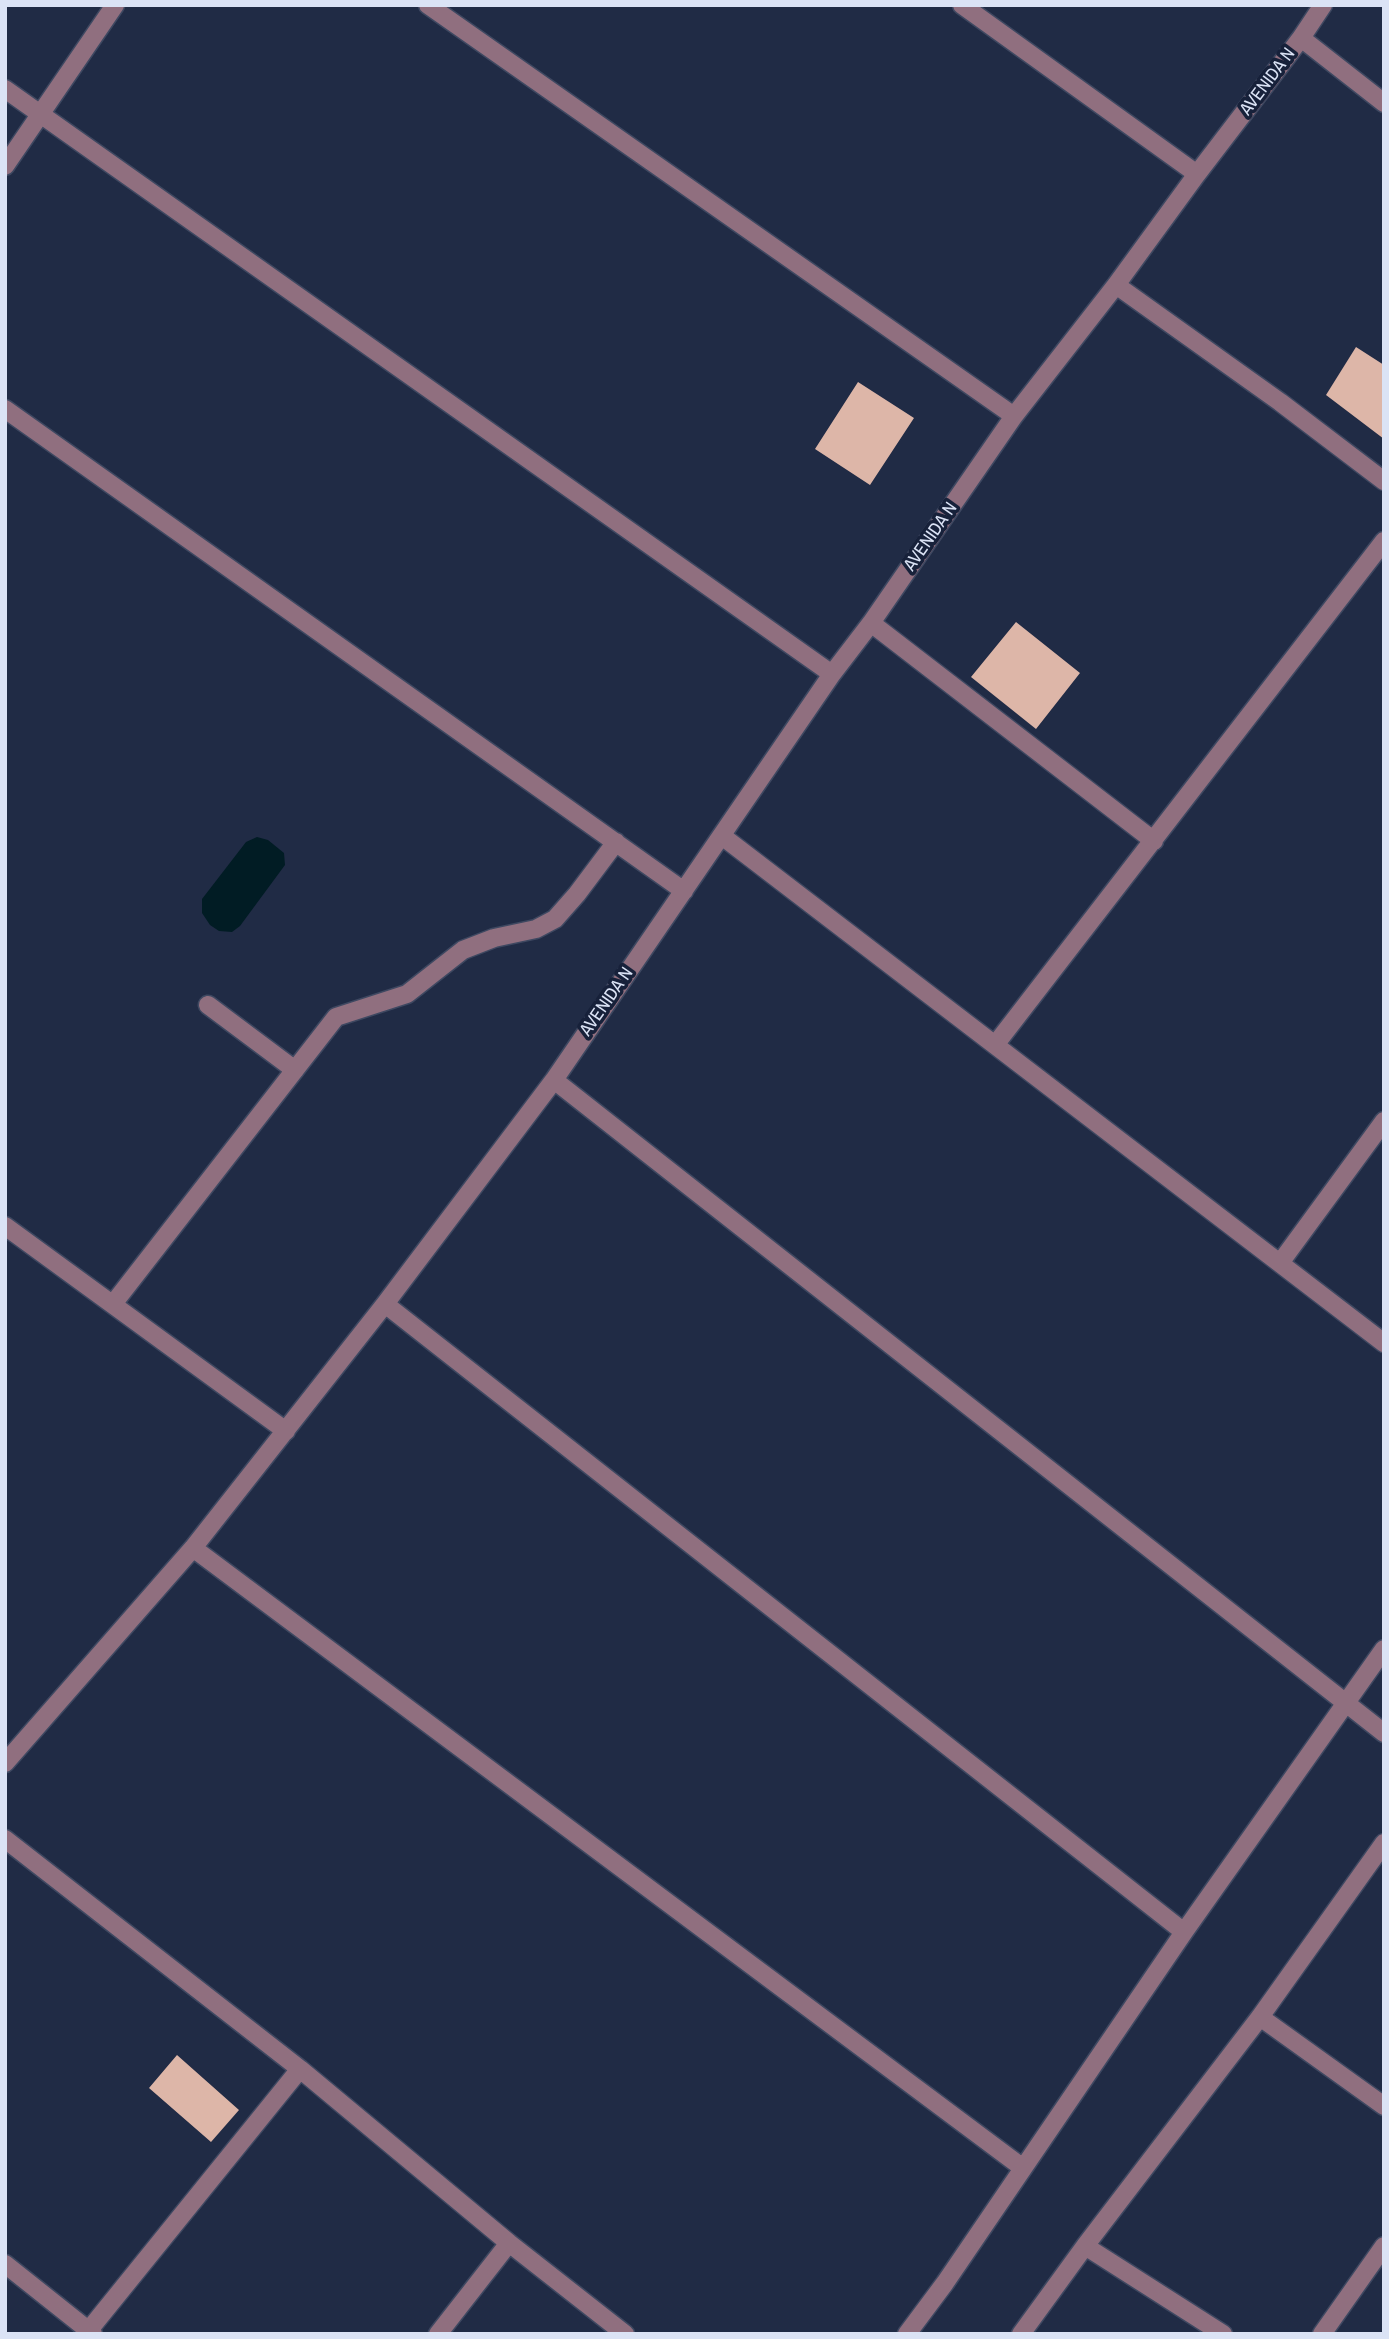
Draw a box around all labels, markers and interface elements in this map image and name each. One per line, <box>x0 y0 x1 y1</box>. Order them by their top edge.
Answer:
street label: AVENIDA N <box>1236 44 1300 120</box>
street label: AVENIDA N <box>900 499 962 575</box>
street label: AVENIDA N <box>576 964 638 1040</box>

